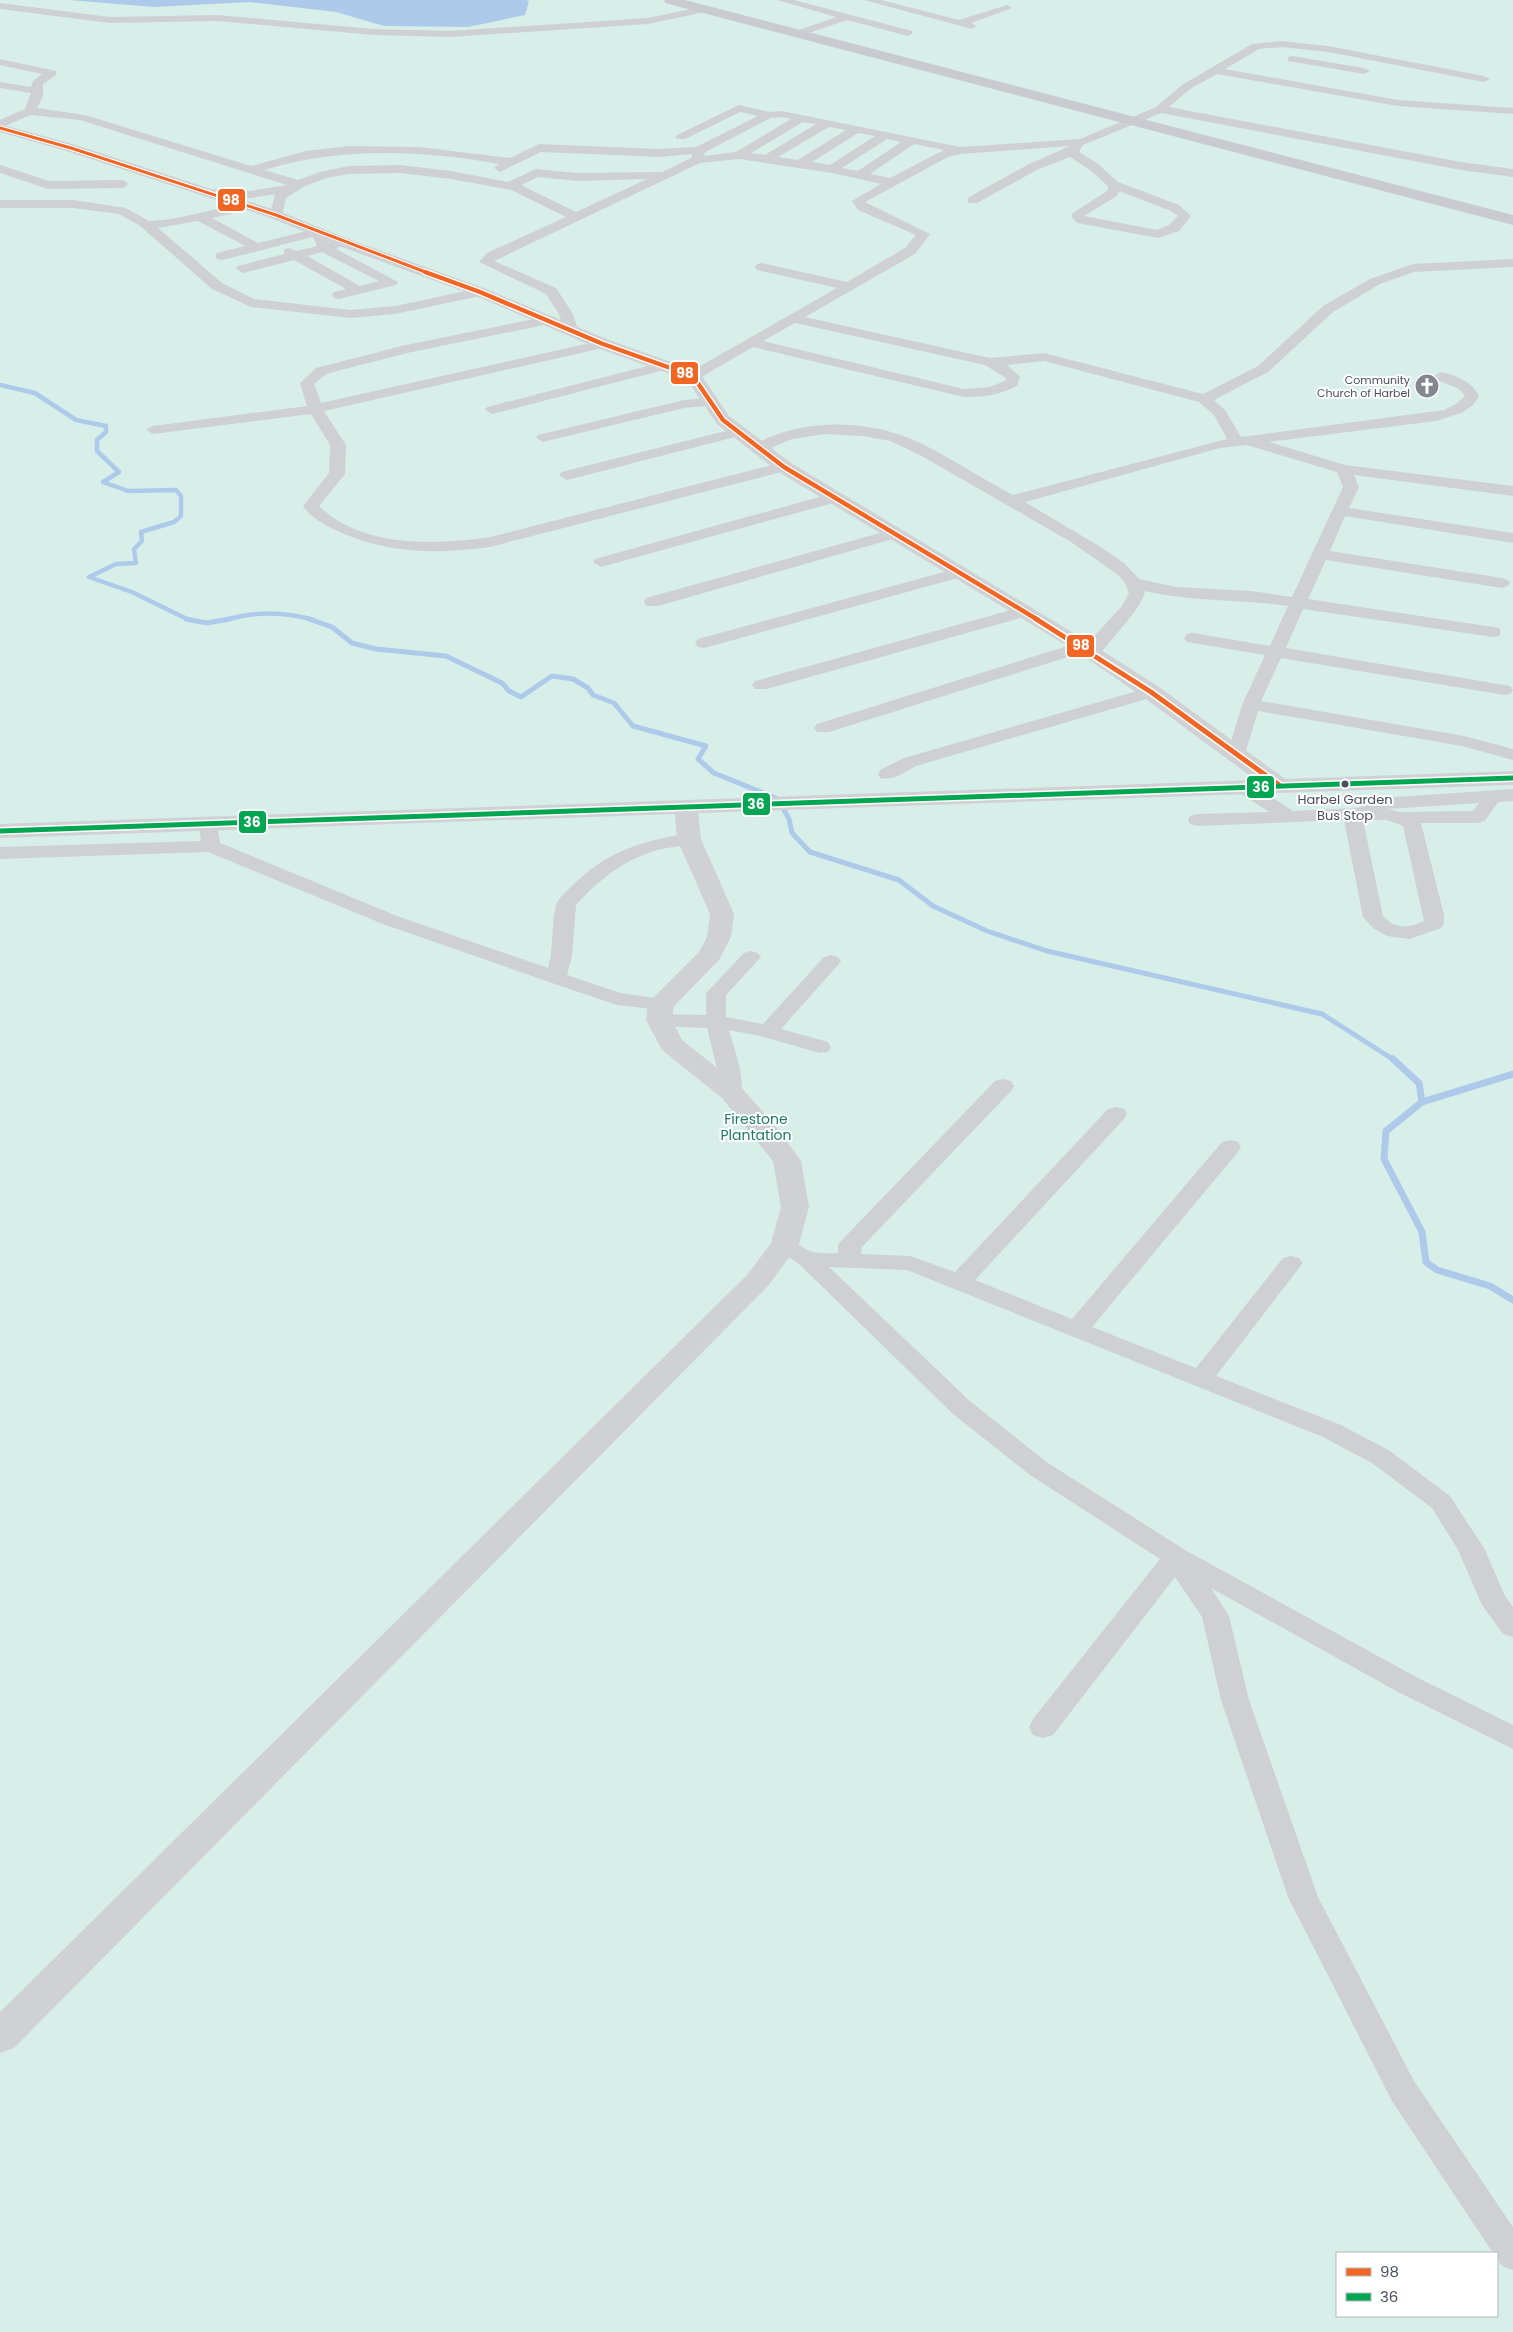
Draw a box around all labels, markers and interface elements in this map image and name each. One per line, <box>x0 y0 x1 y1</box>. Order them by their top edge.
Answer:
line badge: 98 <box>217 188 246 212</box>
text: 98 <box>222 190 240 210</box>
line badge: 98 <box>670 361 699 385</box>
text: 98 <box>676 363 694 383</box>
place label: Community Church of Harbel <box>1317 372 1411 401</box>
church icon: Community Church of Harbel <box>1414 373 1440 399</box>
line badge: 98 <box>1066 634 1095 658</box>
text: 98 <box>1072 635 1090 655</box>
line badge: 36 <box>1246 775 1275 799</box>
text: 36 <box>1252 777 1270 797</box>
marker: Harbel Garden Bus Stop <box>1340 779 1350 789</box>
place label: Harbel Garden Bus Stop <box>1297 790 1393 825</box>
line badge: 36 <box>742 792 771 816</box>
text: 36 <box>747 794 765 814</box>
line badge: 36 <box>238 810 267 834</box>
text: 36 <box>243 812 261 832</box>
park label: Firestone Plantation <box>721 1109 792 1145</box>
legend <box>1336 2252 1498 2317</box>
text: 98 <box>1380 2261 1399 2282</box>
text: 36 <box>1380 2286 1398 2307</box>

